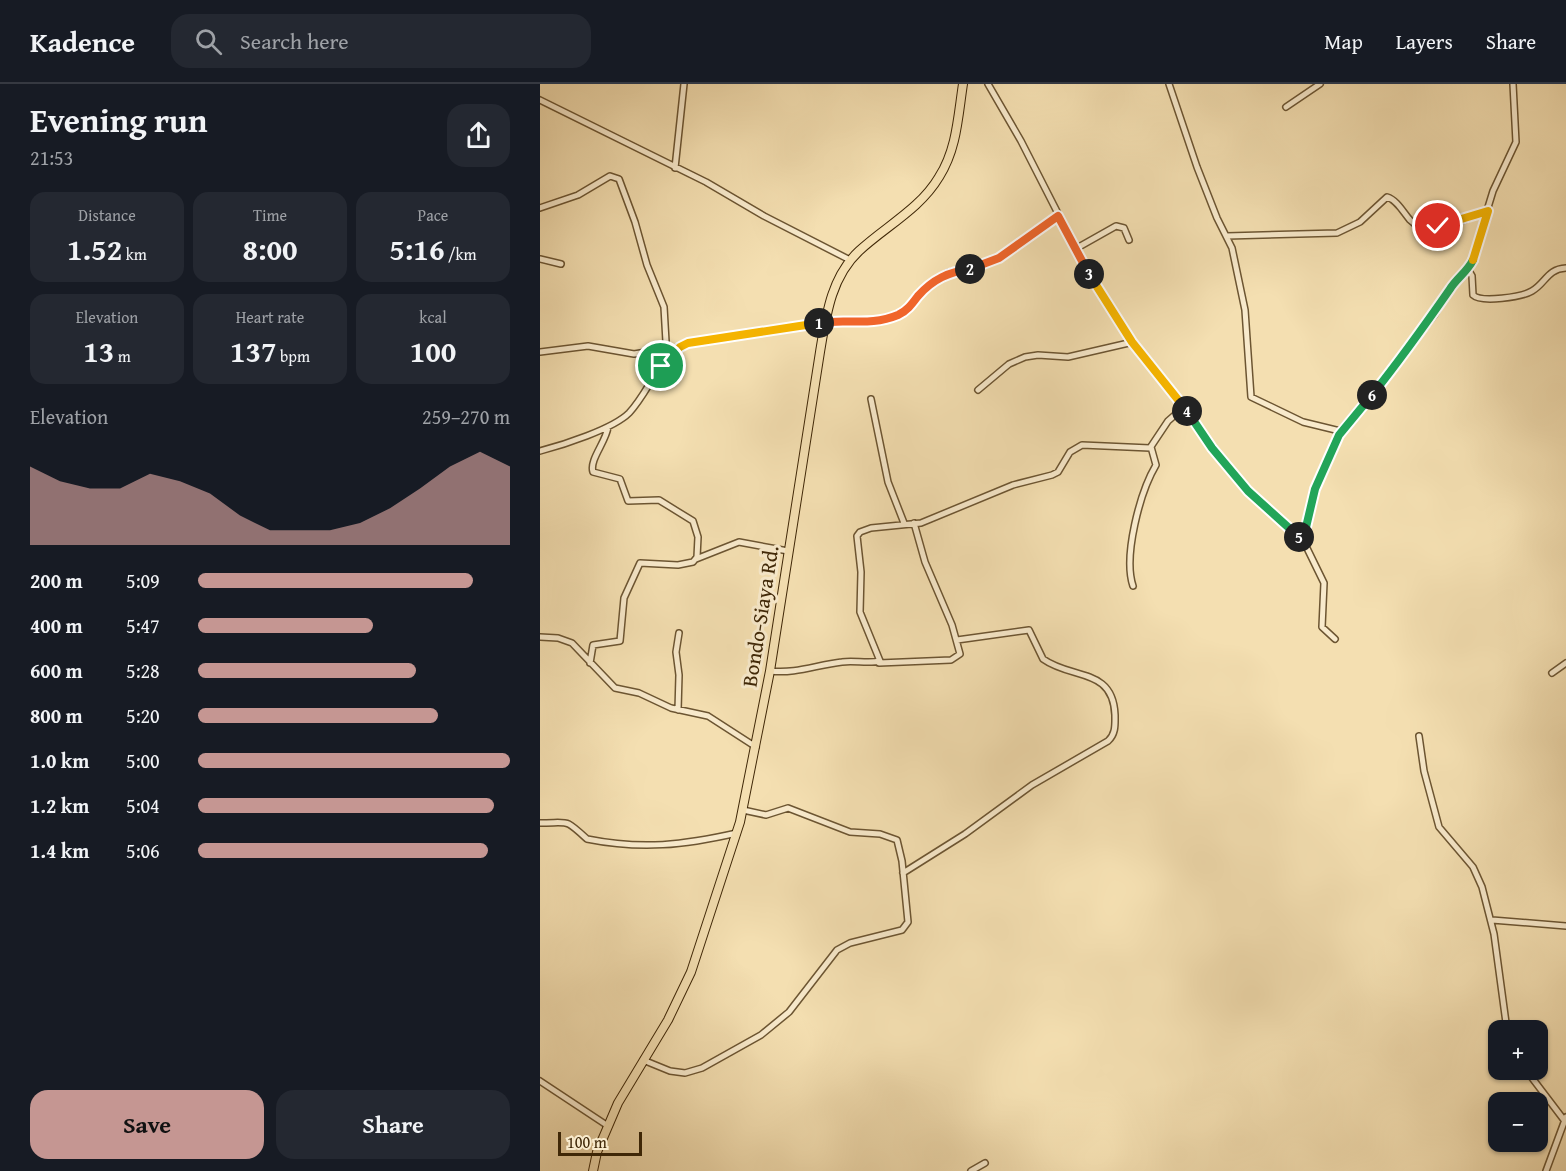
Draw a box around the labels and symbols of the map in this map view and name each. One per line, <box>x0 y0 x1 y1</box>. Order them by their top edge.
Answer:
pin <box>1412 200 1463 251</box>
pin: 2 <box>955 254 985 284</box>
pin: 3 <box>1074 259 1104 289</box>
pin: 1 <box>804 308 834 338</box>
pin <box>635 340 686 391</box>
pin: 6 <box>1357 380 1387 410</box>
pin: 4 <box>1172 396 1202 426</box>
pin: 5 <box>1284 522 1314 552</box>
street label: Bondo-Siaya Rd. <box>734 543 786 689</box>
scale bar <box>558 1129 642 1156</box>

